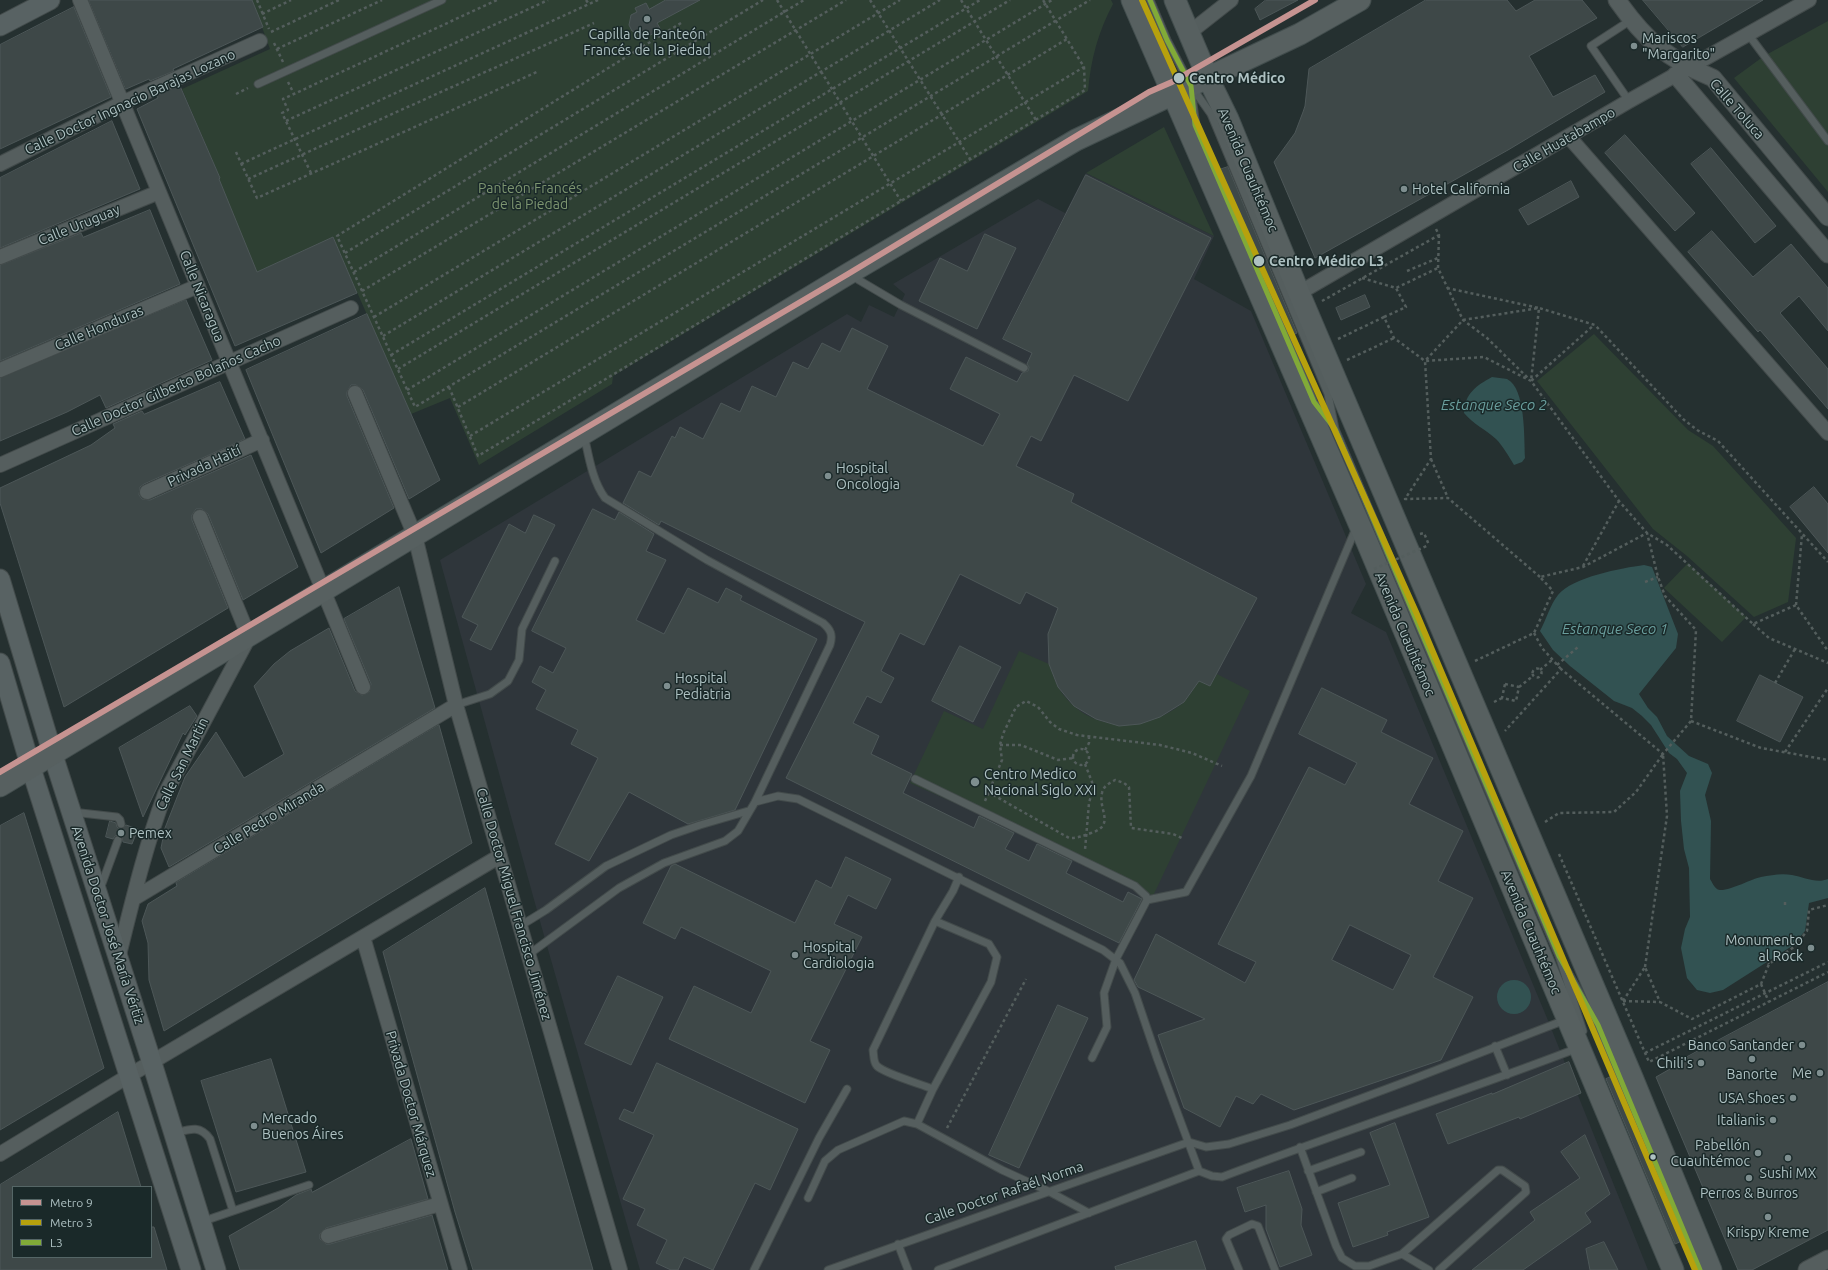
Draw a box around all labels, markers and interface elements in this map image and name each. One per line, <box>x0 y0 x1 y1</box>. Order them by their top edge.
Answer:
marker: Capilla de Panteón Francés de la Piedad <box>642 14 652 24</box>
place label: Capilla de Panteón Francés de la Piedad <box>583 26 711 58</box>
place label: Mariscos "Margarito" <box>1642 30 1715 62</box>
marker: Mariscos "Margarito" <box>1629 41 1639 51</box>
street label: Calle Doctor Ingnacio Barajas Lozano <box>22 46 238 158</box>
place label: Centro Médico <box>1189 70 1285 86</box>
marker: Centro Médico <box>1172 71 1186 85</box>
street label: Calle Toluca <box>1706 75 1768 143</box>
street label: Calle Huatabampo <box>1510 104 1618 176</box>
street label: Avenida Cuauhtémoc <box>1214 105 1282 235</box>
park label: Panteón Francés de la Piedad <box>478 180 582 212</box>
place label: Hotel California <box>1412 181 1510 197</box>
marker: Hotel California <box>1399 184 1409 194</box>
street label: Calle Uruguay <box>36 201 122 249</box>
street label: Calle Nicaragua <box>176 248 228 344</box>
place label: Centro Médico L3 <box>1269 253 1384 269</box>
marker: Centro Médico L3 <box>1252 254 1266 268</box>
street label: Calle Honduras <box>52 302 146 354</box>
street label: Calle Doctor Gilberto Bolaños Cacho <box>69 332 283 440</box>
water label: Estanque Seco 2 <box>1441 396 1547 414</box>
street label: Privada Haití <box>165 442 243 490</box>
place label: Hospital Oncologia <box>836 460 900 492</box>
marker: Hospital Oncologia <box>823 471 833 481</box>
street label: Avenida Cuauhtémoc <box>1371 569 1439 699</box>
water label: Estanque Seco 1 <box>1562 620 1668 638</box>
place label: Hospital Pediatria <box>675 670 731 702</box>
marker: Hospital Pediatria <box>662 681 672 691</box>
street label: Calle San Martin <box>152 715 212 813</box>
place label: Centro Medico Nacional Siglo XXI <box>984 766 1096 798</box>
marker: Centro Medico Nacional Siglo XXI <box>969 776 981 788</box>
street label: Calle Pedro Miranda <box>211 778 327 858</box>
street label: Calle Doctor Miguel Francisco Jiménez <box>473 786 555 1022</box>
street label: Avenida Doctor José María Vértiz <box>68 824 148 1026</box>
place label: Pemex <box>129 825 172 841</box>
marker: Pemex <box>116 828 126 838</box>
street label: Avenida Cuauhtémoc <box>1497 867 1565 997</box>
place label: Monumento al Rock <box>1725 932 1803 964</box>
place label: Hospital Cardiologia <box>803 939 874 972</box>
marker: Monumento al Rock <box>1806 943 1816 953</box>
marker: Hospital Cardiologia <box>790 950 800 960</box>
street label: Privada Doctor Márquez <box>382 1029 440 1179</box>
place label: Banco Santander <box>1688 1037 1794 1053</box>
marker: Banco Santander <box>1797 1040 1807 1050</box>
marker: Banorte <box>1747 1054 1757 1064</box>
place label: Chili's <box>1657 1055 1693 1071</box>
marker: Chili's <box>1696 1058 1706 1068</box>
place label: Me <box>1792 1065 1812 1081</box>
place label: Banorte <box>1727 1066 1777 1082</box>
marker: Me <box>1815 1068 1825 1078</box>
place label: USA Shoes <box>1718 1090 1785 1106</box>
marker: USA Shoes <box>1788 1093 1798 1103</box>
place label: Mercado Buenos Áires <box>262 1110 344 1142</box>
place label: Italianis <box>1717 1112 1765 1128</box>
marker: Italianis <box>1768 1115 1778 1125</box>
marker: Mercado Buenos Áires <box>249 1121 259 1131</box>
place label: Pabellón Cuauhtémoc <box>1670 1137 1750 1170</box>
marker: Pabellón Cuauhtémoc <box>1753 1148 1763 1158</box>
unlabelled marker <box>1648 1152 1658 1162</box>
marker: Sushi MX <box>1783 1153 1793 1163</box>
street label: Calle Doctor Rafaél Norma <box>923 1158 1085 1228</box>
place label: Sushi MX <box>1760 1165 1816 1181</box>
marker: Perros & Burros <box>1744 1173 1754 1183</box>
place label: Perros & Burros <box>1700 1185 1798 1201</box>
legend <box>12 1186 152 1258</box>
text: Metro 9 <box>50 1196 93 1209</box>
marker: Krispy Kreme <box>1763 1212 1773 1222</box>
text: Metro 3 <box>50 1216 93 1229</box>
place label: Krispy Kreme <box>1727 1224 1809 1240</box>
text: L3 <box>50 1236 63 1249</box>

